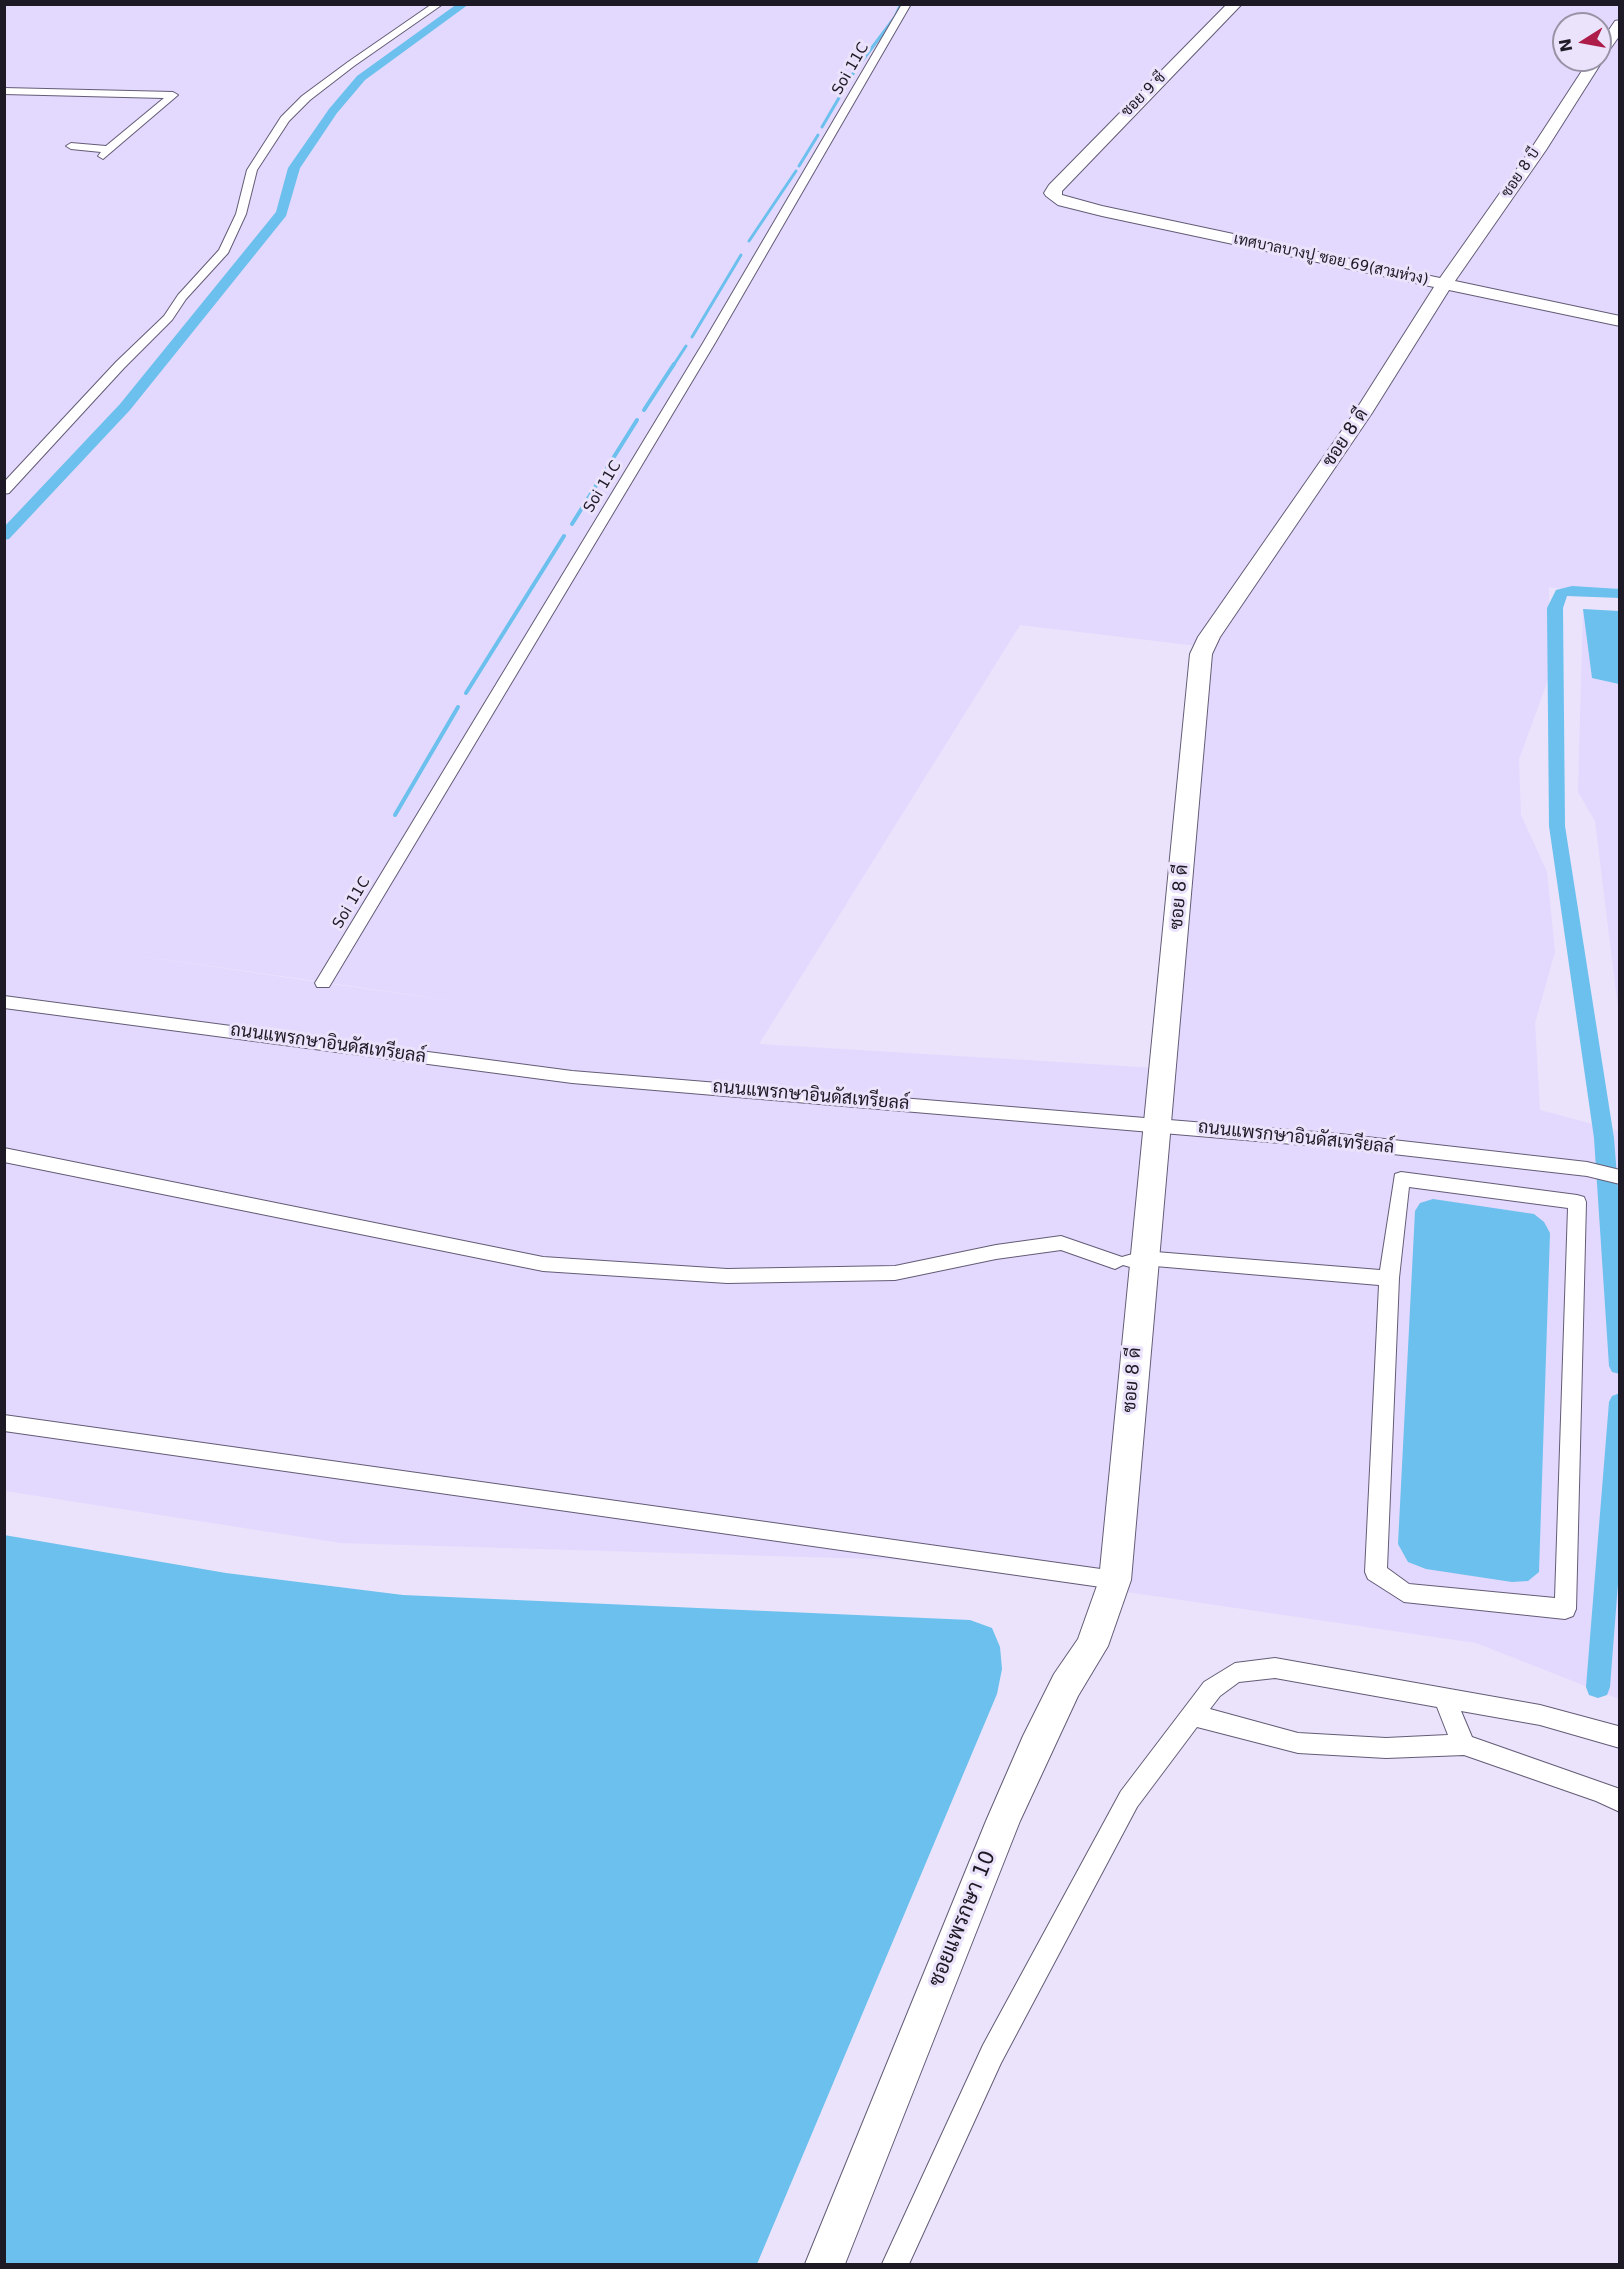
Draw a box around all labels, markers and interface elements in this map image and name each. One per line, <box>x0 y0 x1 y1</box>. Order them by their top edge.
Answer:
north arrow <box>1552 12 1612 72</box>
text: N <box>1555 37 1576 54</box>
street label: Soi 11C <box>829 40 873 98</box>
street label: ซอย 9 ซี <box>1118 69 1170 121</box>
street label: ซอย 8 บี <box>1498 145 1544 201</box>
street label: เทศบาลบางปู ซอย 69(สามห่วง) <box>1232 231 1430 289</box>
street label: ซอย 8 ดี <box>1319 405 1373 471</box>
street label: Soi 11C <box>581 458 625 516</box>
street label: ซอย 8 ดี <box>1166 863 1194 931</box>
street label: Soi 11C <box>330 874 374 932</box>
street label: ถนนแพรกษาอินดัสเทรียลล์ <box>229 1020 427 1068</box>
street label: ถนนแพรกษาอินดัสเทรียลล์ <box>712 1077 910 1115</box>
street label: ถนนแพรกษาอินดัสเทรียลล์ <box>1197 1117 1395 1159</box>
street label: ซอย 8 ดี <box>1119 1346 1147 1414</box>
street label: ซอยแพรกษา 10 <box>924 1847 1002 1991</box>

